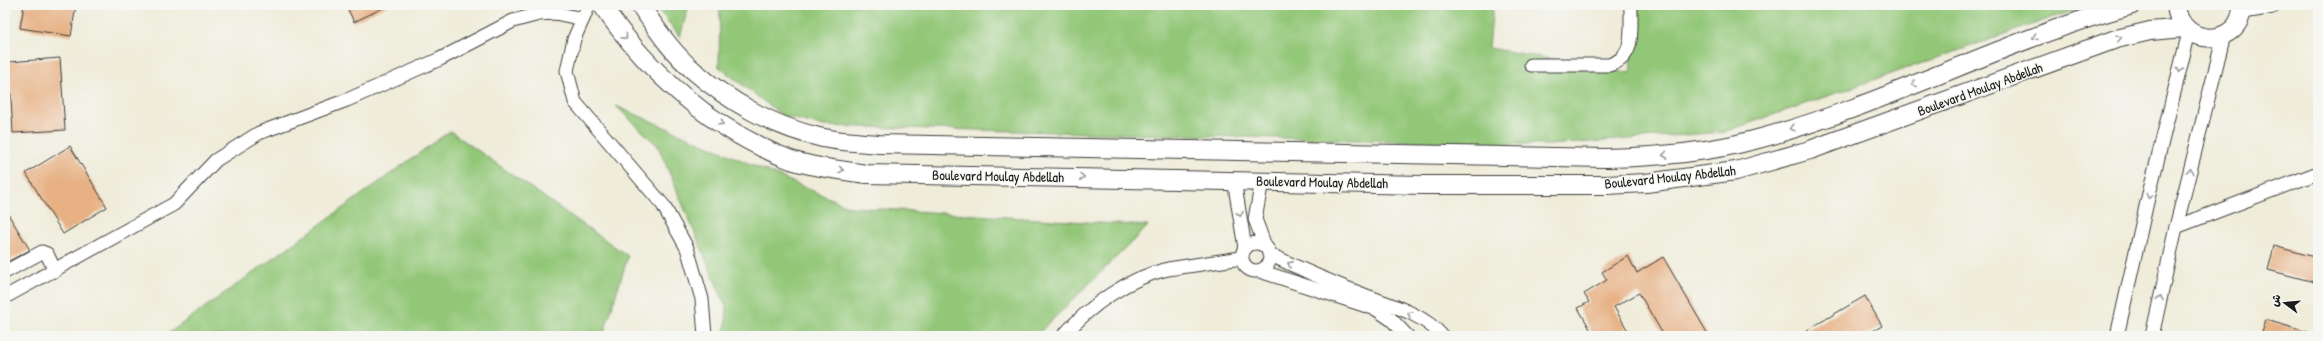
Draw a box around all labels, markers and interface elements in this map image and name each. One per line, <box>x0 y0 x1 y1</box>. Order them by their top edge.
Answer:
one-way arrow <box>620 32 627 39</box>
one-way arrow <box>2032 33 2039 41</box>
one-way arrow <box>2116 35 2122 43</box>
street label: Boulevard Moulay Abdellah <box>1915 57 2045 121</box>
one-way arrow <box>2176 66 2185 73</box>
one-way arrow <box>1910 80 1917 88</box>
one-way arrow <box>716 119 723 126</box>
one-way arrow <box>1788 123 1795 132</box>
one-way arrow <box>1662 150 1668 159</box>
street label: Boulevard Moulay Abdellah <box>1603 160 1737 194</box>
one-way arrow <box>837 165 844 174</box>
street label: Boulevard Moulay Abdellah <box>932 165 1064 187</box>
one-way arrow <box>2185 168 2193 175</box>
street label: Boulevard Moulay Abdellah <box>1256 171 1388 193</box>
one-way arrow <box>1079 173 1085 182</box>
one-way arrow <box>2145 193 2153 199</box>
one-way arrow <box>1235 211 1244 217</box>
one-way arrow <box>1287 261 1295 269</box>
north arrow <box>2265 283 2305 323</box>
text: ش <box>2267 292 2284 308</box>
one-way arrow <box>2156 295 2164 301</box>
one-way arrow <box>1407 311 1414 319</box>

